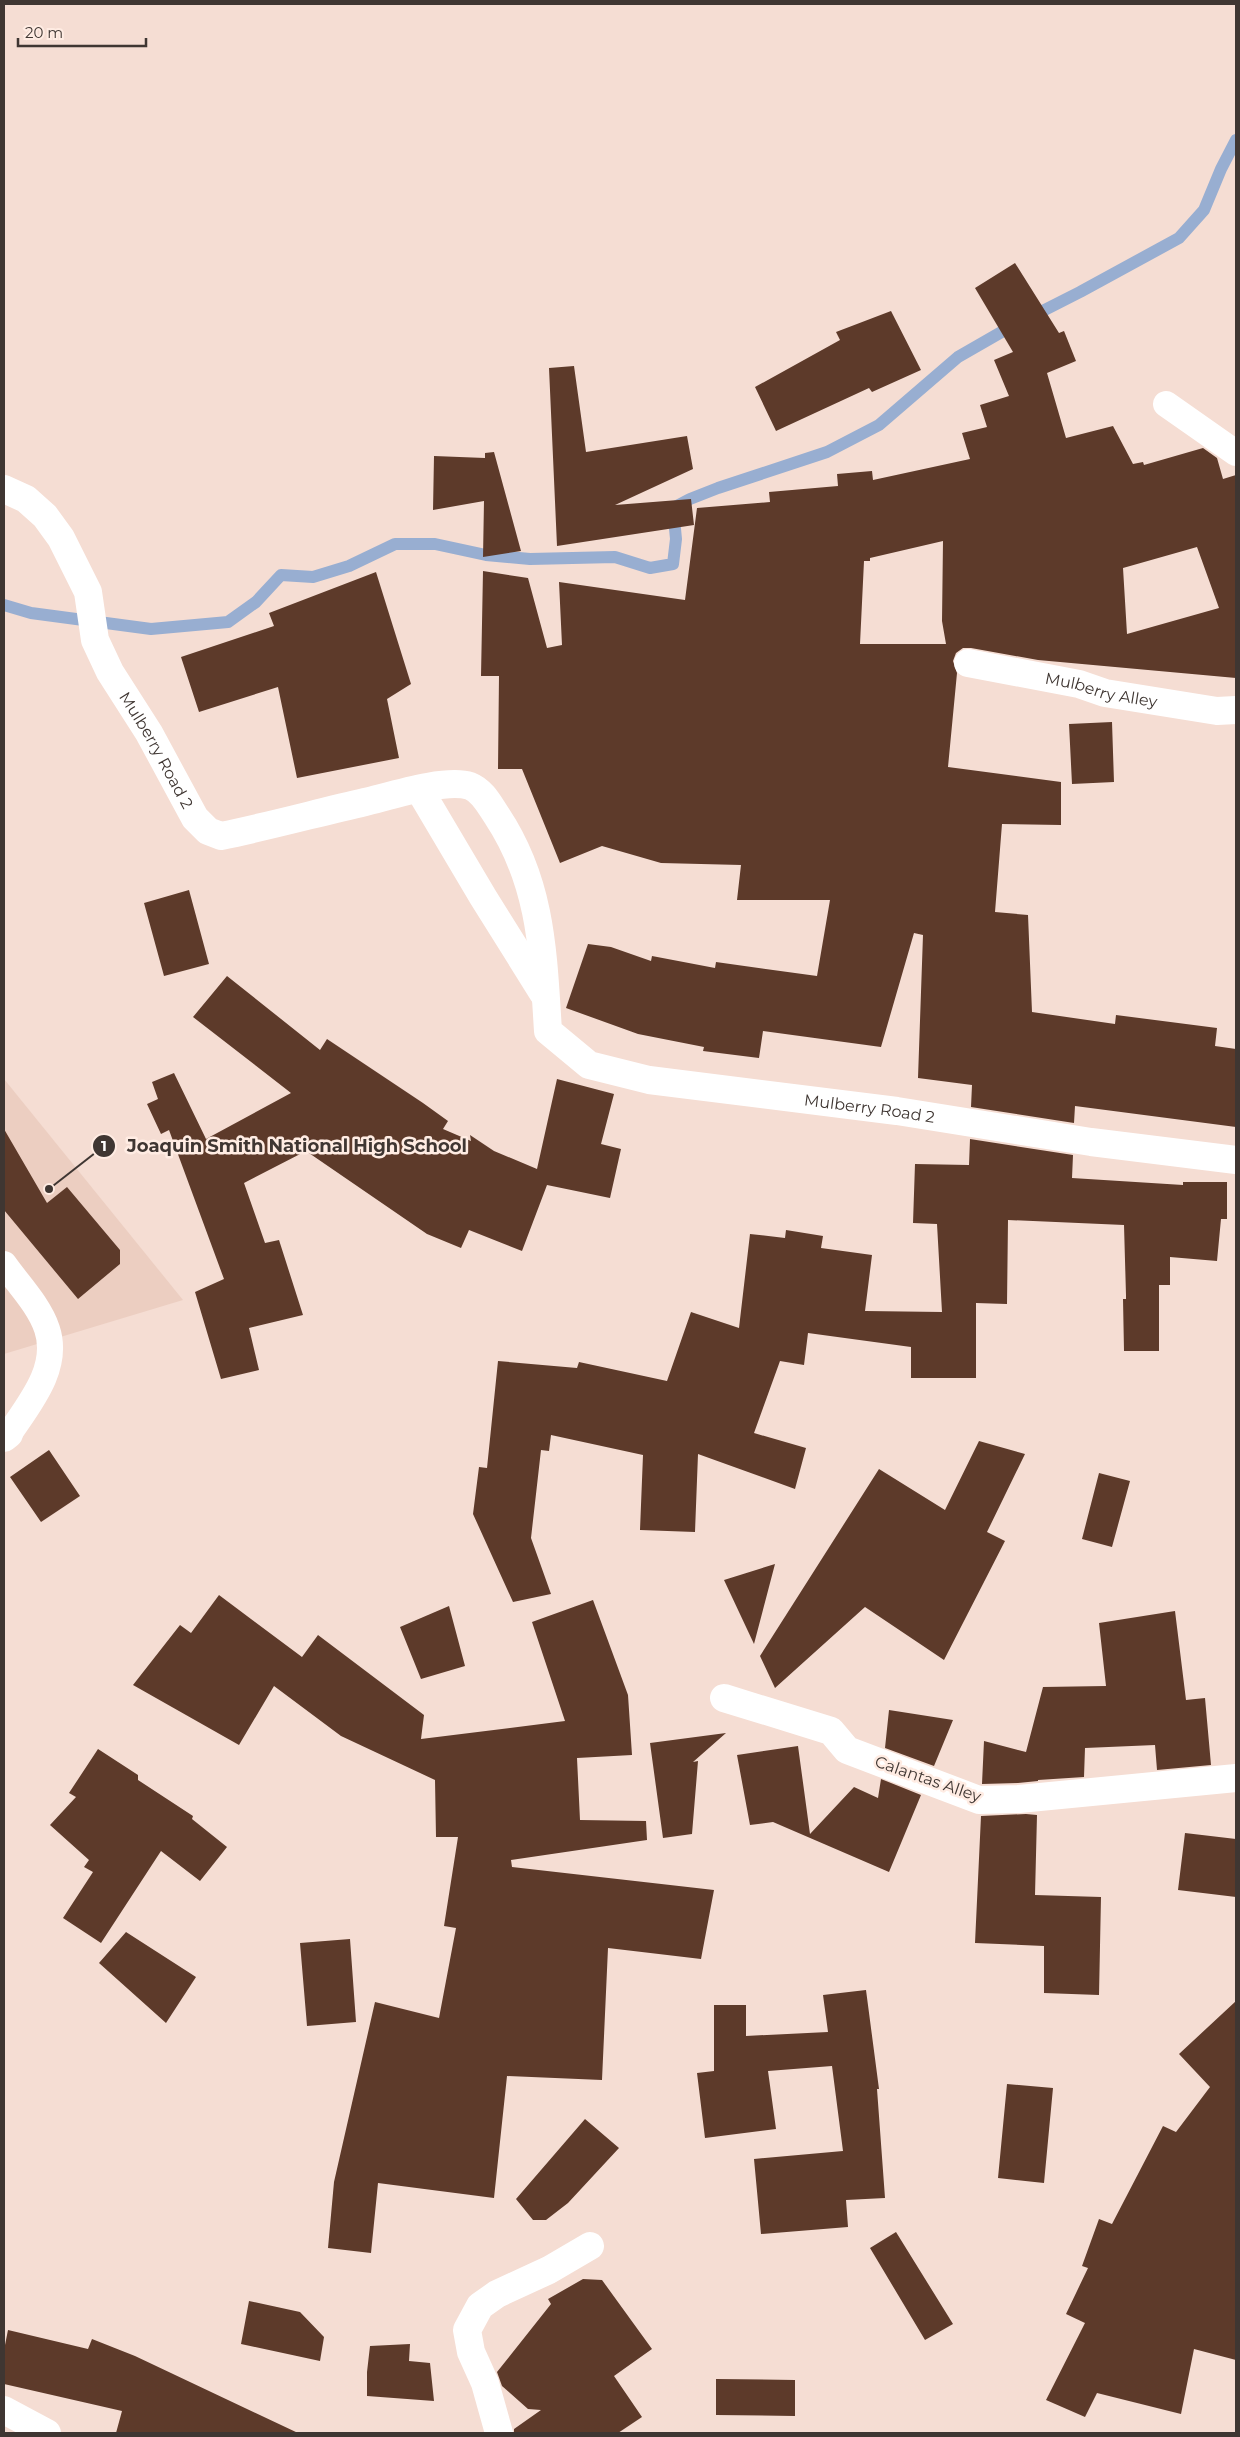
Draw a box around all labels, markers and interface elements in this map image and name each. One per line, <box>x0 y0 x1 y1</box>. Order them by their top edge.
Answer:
scale bar <box>18 15 145 47</box>
text: 20 m <box>25 23 63 42</box>
street label: Mulberry Alley <box>1043 668 1159 711</box>
street label: Mulberry Road 2 <box>116 688 197 812</box>
street label: Mulberry Road 2 <box>803 1090 936 1126</box>
callout: Joaquin Smith National High School <box>92 1129 477 1162</box>
text: Joaquin Smith National High School <box>126 1135 467 1157</box>
text: 1 <box>101 1136 107 1155</box>
street label: Calantas Alley <box>872 1752 984 1806</box>

